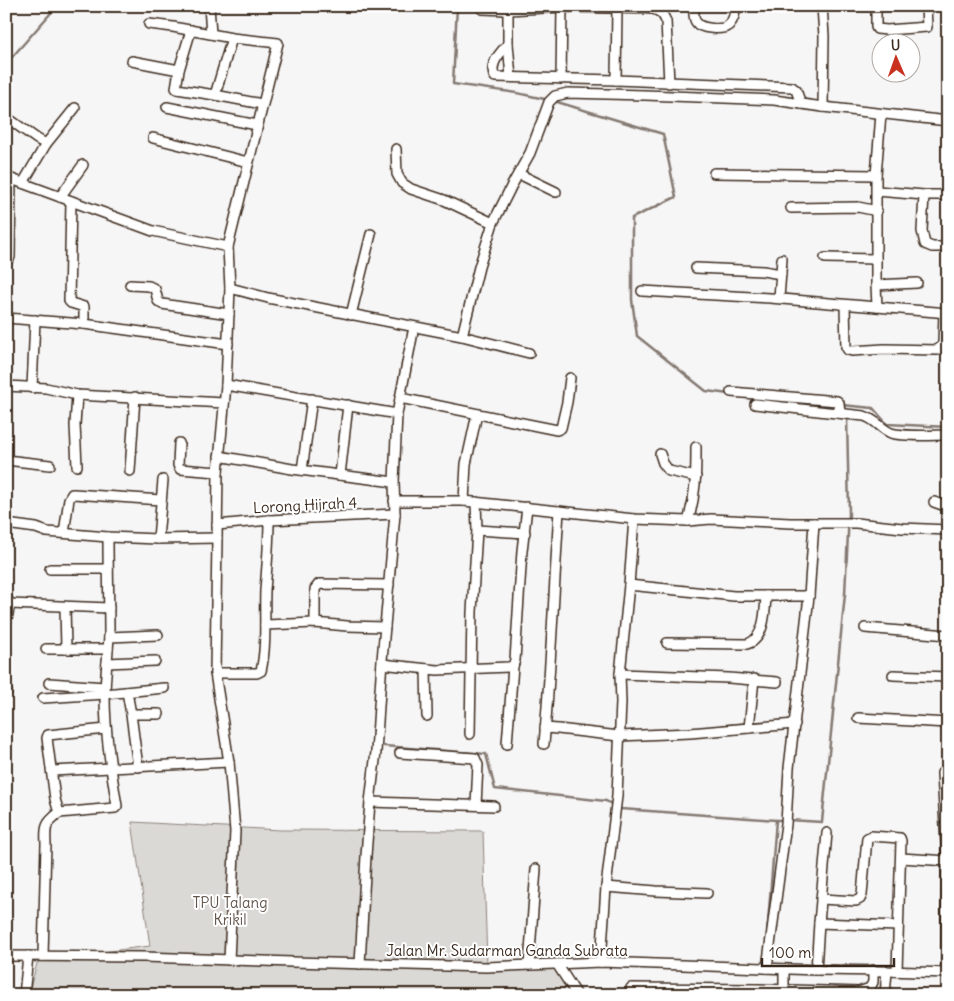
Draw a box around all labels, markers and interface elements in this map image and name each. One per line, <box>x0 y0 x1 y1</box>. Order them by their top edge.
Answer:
north arrow <box>872 32 922 82</box>
text: U <box>890 36 901 54</box>
street label: Lorong Hijrah 4 <box>252 493 358 517</box>
park label: TPU Talang Krikil <box>192 893 268 929</box>
scale bar <box>762 936 894 968</box>
street label: Jalan Mr. Sudarman Ganda Subrata <box>386 941 628 960</box>
text: 100 m <box>769 943 811 962</box>

